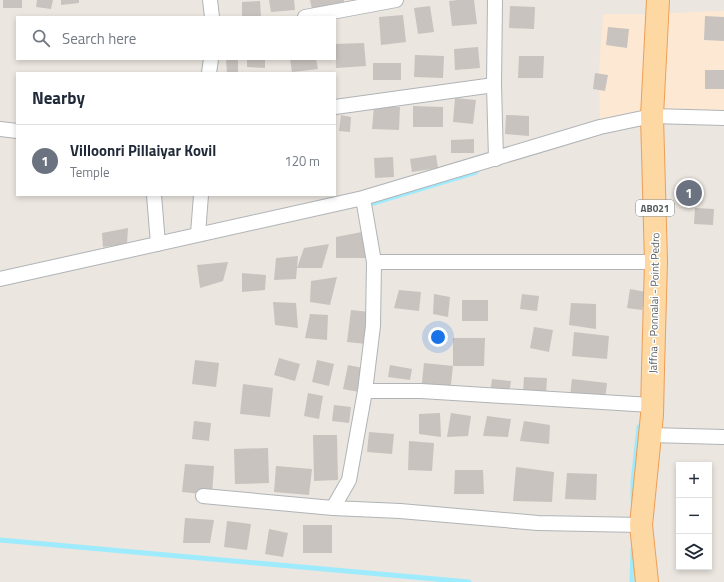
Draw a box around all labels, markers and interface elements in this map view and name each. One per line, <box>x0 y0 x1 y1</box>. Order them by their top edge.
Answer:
search box <box>16 16 336 60</box>
icon: search <box>30 27 52 49</box>
text: Search here <box>62 27 136 50</box>
text: Nearby <box>32 85 85 111</box>
text: Villoonri Pillaiyar Kovil <box>70 139 216 162</box>
text: 1 <box>41 151 49 171</box>
text: 120 m <box>284 151 320 171</box>
text: Temple <box>70 162 110 182</box>
pin: 1 <box>676 178 702 208</box>
road number: AB021 <box>636 200 674 216</box>
street label: Jaffna - Ponnalai - Point Pedro <box>645 232 663 374</box>
your location <box>428 327 448 347</box>
map controls <box>676 462 712 570</box>
button: + <box>676 462 712 498</box>
button: − <box>676 498 712 534</box>
button: layers <box>676 534 712 570</box>

